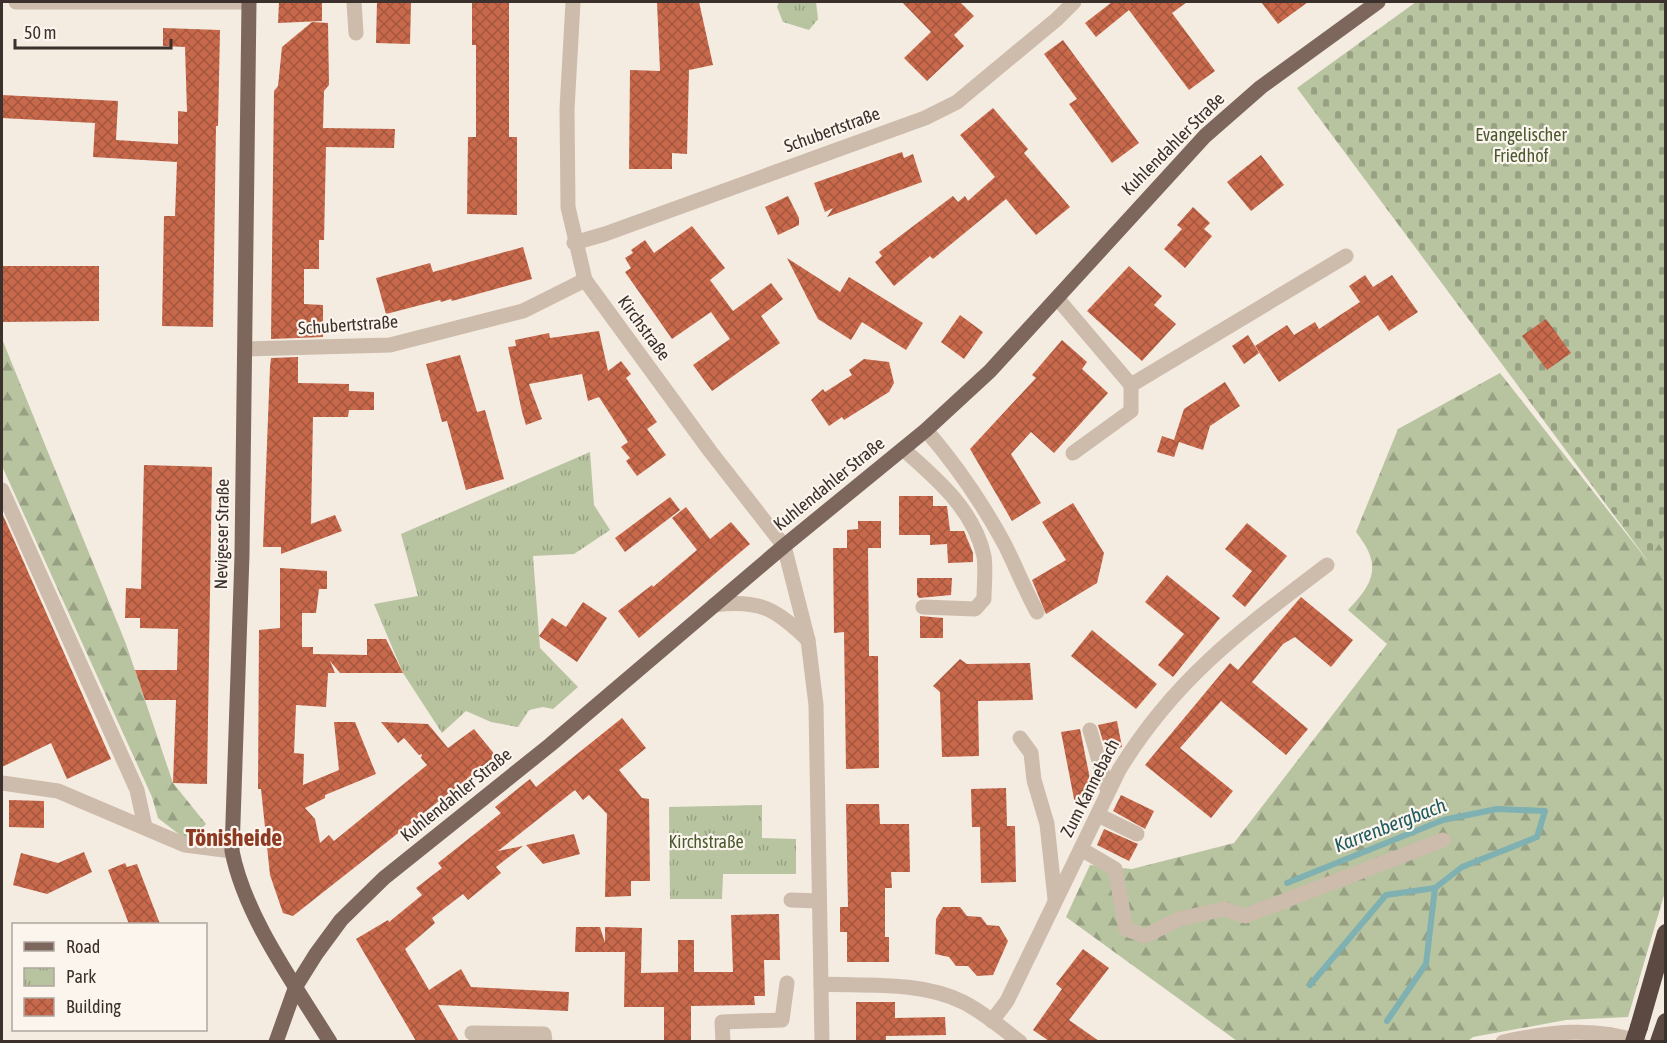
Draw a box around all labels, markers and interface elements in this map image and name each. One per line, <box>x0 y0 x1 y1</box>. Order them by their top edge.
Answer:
scale bar <box>15 12 171 50</box>
text: 50 m <box>24 22 56 43</box>
street label: Kuhlendahler Straße <box>1117 88 1228 199</box>
street label: Schubertstraße <box>781 103 882 157</box>
park label: Evangelischer Friedhof <box>1475 124 1568 166</box>
street label: Kirchstraße <box>614 291 675 364</box>
street label: Schubertstraße <box>297 311 399 338</box>
street label: Kuhlendahler Straße <box>769 433 888 535</box>
street label: Nevigeser Straße <box>210 478 233 590</box>
street label: Zum Kannebach <box>1056 735 1123 840</box>
street label: Kuhlendahler Straße <box>396 744 515 846</box>
water label: Karrenbergbach <box>1331 793 1449 856</box>
district label: Tönisheide <box>186 824 282 851</box>
park label: Kirchstraße <box>668 831 744 852</box>
legend <box>12 923 207 1031</box>
text: Road <box>66 936 100 957</box>
text: Park <box>66 966 96 987</box>
text: Building <box>66 996 121 1017</box>

